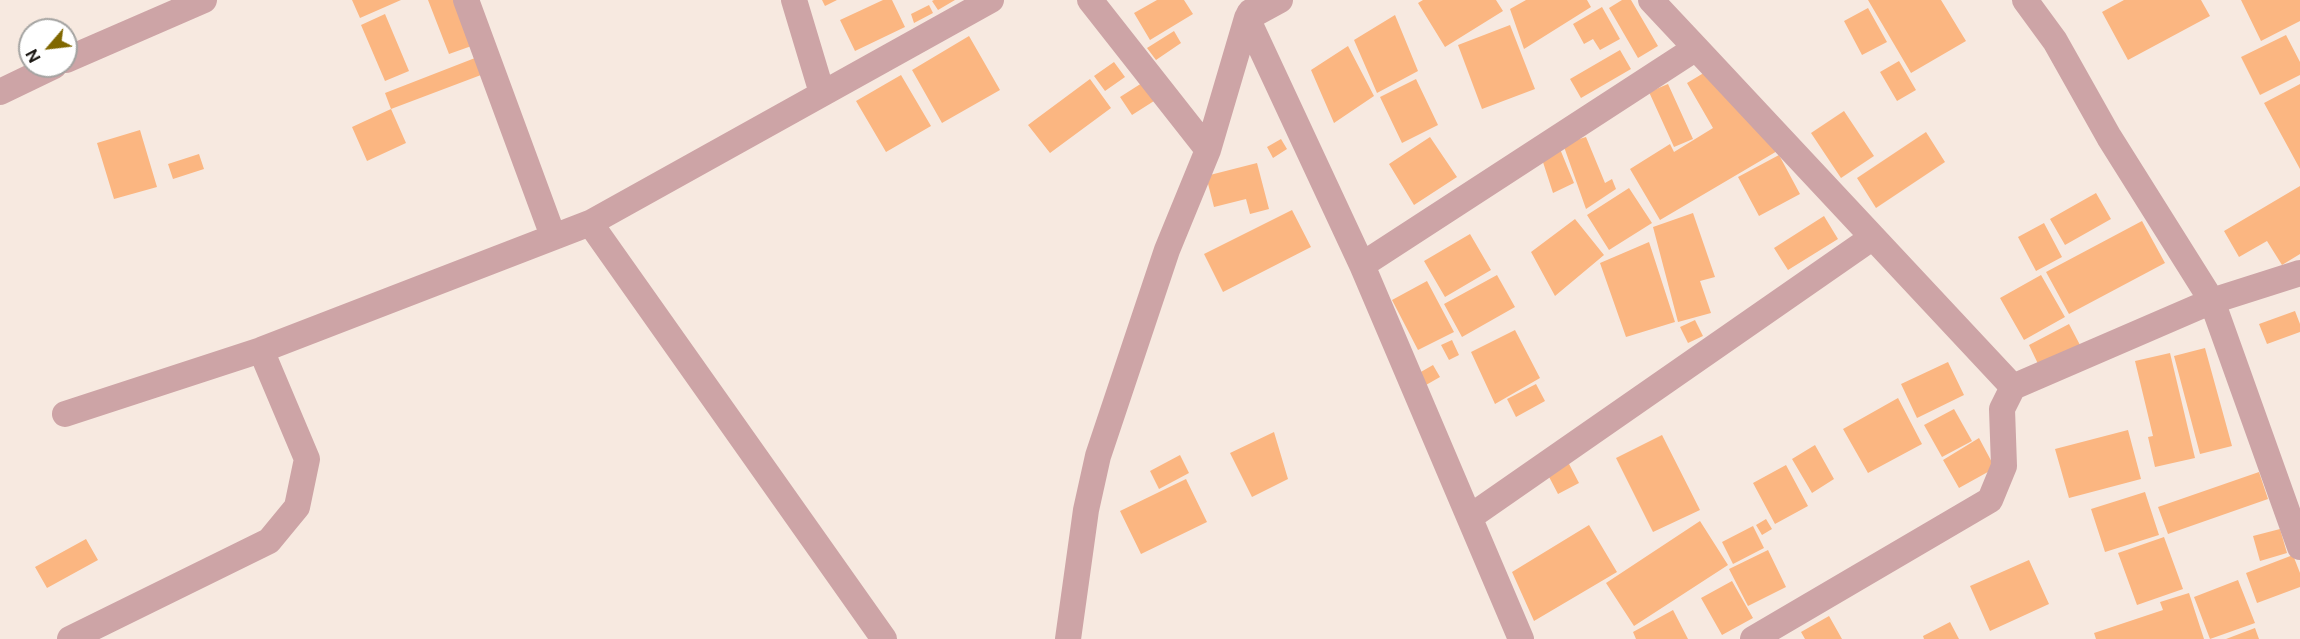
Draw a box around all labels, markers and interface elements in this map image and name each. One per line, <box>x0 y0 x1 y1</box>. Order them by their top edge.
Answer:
north arrow <box>18 18 78 78</box>
text: N <box>22 46 45 66</box>

